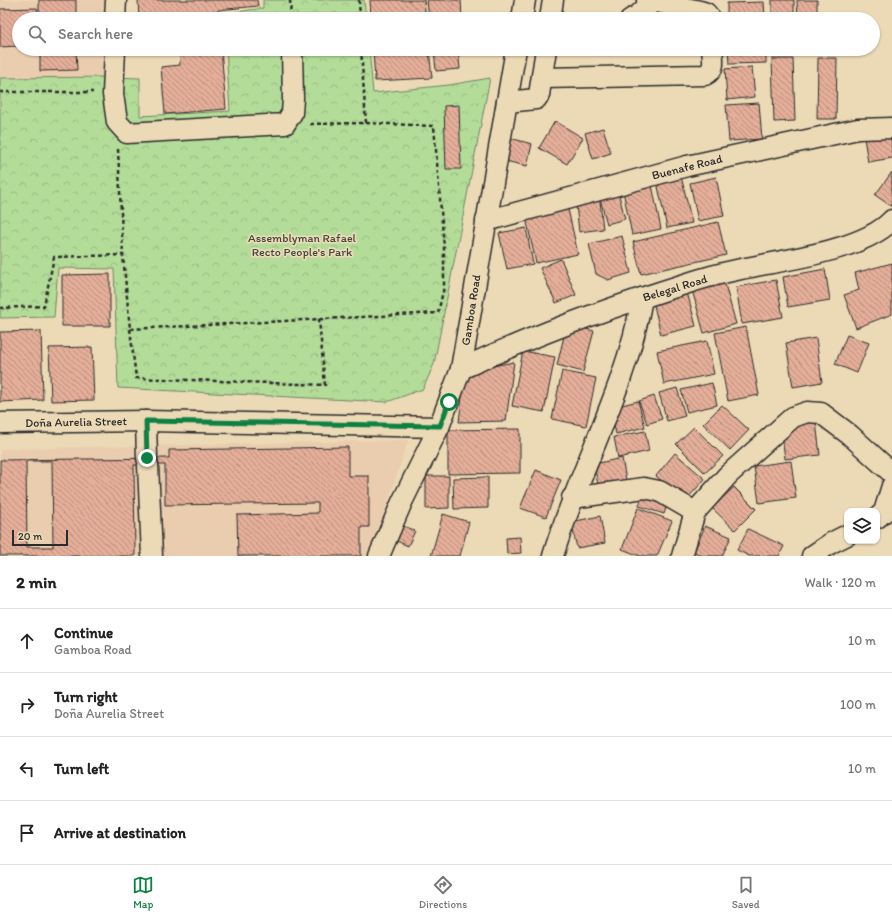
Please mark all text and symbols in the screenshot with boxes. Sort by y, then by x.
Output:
search box [12,12,880,56]
icon: search [26,23,48,45]
text: Search here [58,25,133,43]
street label: Buenafe Road [650,151,724,183]
park label: Assemblyman Rafael Recto People's Park [248,231,357,259]
street label: Belegal Road [641,271,709,304]
street label: Gamboa Road [458,273,484,347]
route start [440,393,458,411]
street label: Doña Aurelia Street [25,414,127,430]
route end [138,449,156,467]
map controls [844,508,880,544]
button: layers [844,508,880,544]
scale bar [12,528,68,547]
text: 20 m [18,530,42,543]
text: 2 min [16,572,56,592]
text: Walk · 120 m [805,575,876,590]
text: Continue [54,624,113,642]
icon: ahead [16,630,38,652]
text: 10 m [848,633,876,648]
text: Gamboa Road [54,642,132,657]
text: Turn right [54,688,118,706]
icon: right [16,694,38,716]
text: 100 m [840,697,876,712]
text: Doña Aurelia Street [54,706,164,721]
icon: left [16,758,38,780]
text: Turn left [54,760,109,778]
text: 10 m [848,761,876,776]
icon: arrive [16,822,38,844]
text: Arrive at destination [54,824,186,842]
tab: Map [132,874,154,911]
tab: Directions [419,874,467,911]
tab: Saved [732,874,760,911]

